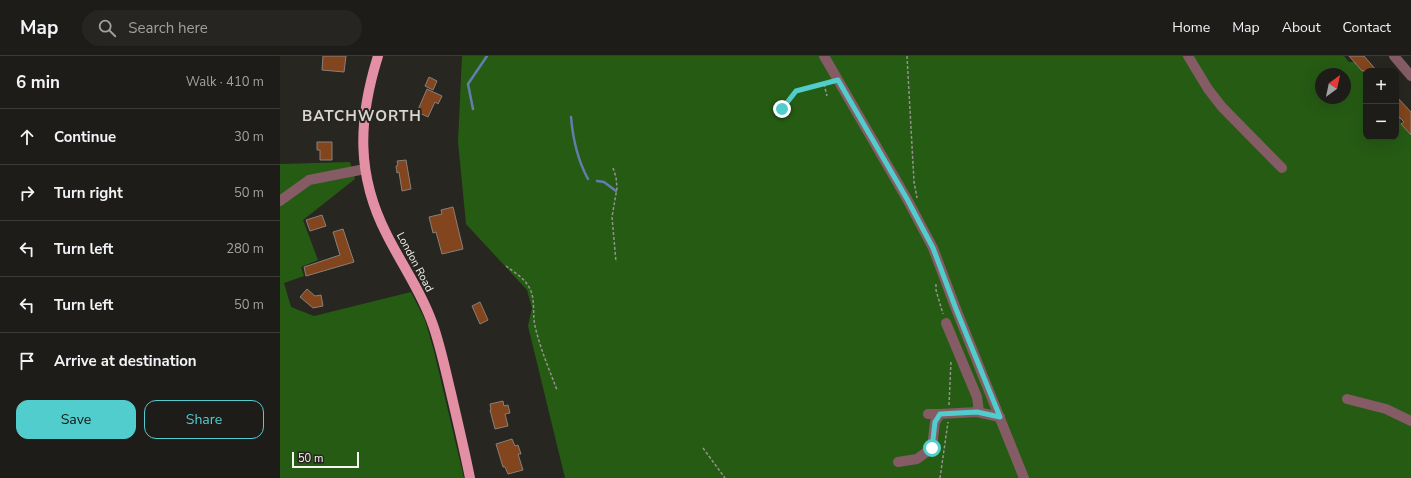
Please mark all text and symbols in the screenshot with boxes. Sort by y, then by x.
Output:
search box [82,10,362,46]
text: Map [20,15,58,41]
icon: search [96,17,118,39]
text: Search here [128,18,208,38]
text: Home [1172,18,1210,37]
text: Map [1232,18,1260,37]
text: About [1282,18,1321,37]
text: Contact [1343,18,1391,37]
north arrow [1315,68,1351,104]
map controls [1363,68,1399,140]
button: + [1363,68,1399,104]
text: 6 min [16,71,60,94]
text: Walk · 410 m [186,73,264,91]
route end [773,100,791,118]
button: − [1363,104,1399,140]
district label: BATCHWORTH [302,106,422,126]
icon: ahead [16,126,38,148]
text: Continue [54,127,116,147]
text: 30 m [234,128,264,146]
icon: right [16,182,38,204]
text: Turn right [54,183,123,203]
text: 50 m [234,184,264,202]
street label: London Road [393,230,437,294]
icon: left [16,238,38,260]
text: Turn left [54,239,113,259]
text: 280 m [226,240,264,258]
icon: left [16,294,38,316]
text: Turn left [54,295,113,315]
text: 50 m [234,296,264,314]
icon: arrive [16,350,38,372]
text: Arrive at destination [54,351,197,371]
button: Save [16,400,136,439]
button: Share [144,400,264,439]
route start [923,439,941,457]
scale bar [292,450,359,469]
text: 50 m [298,451,323,466]

